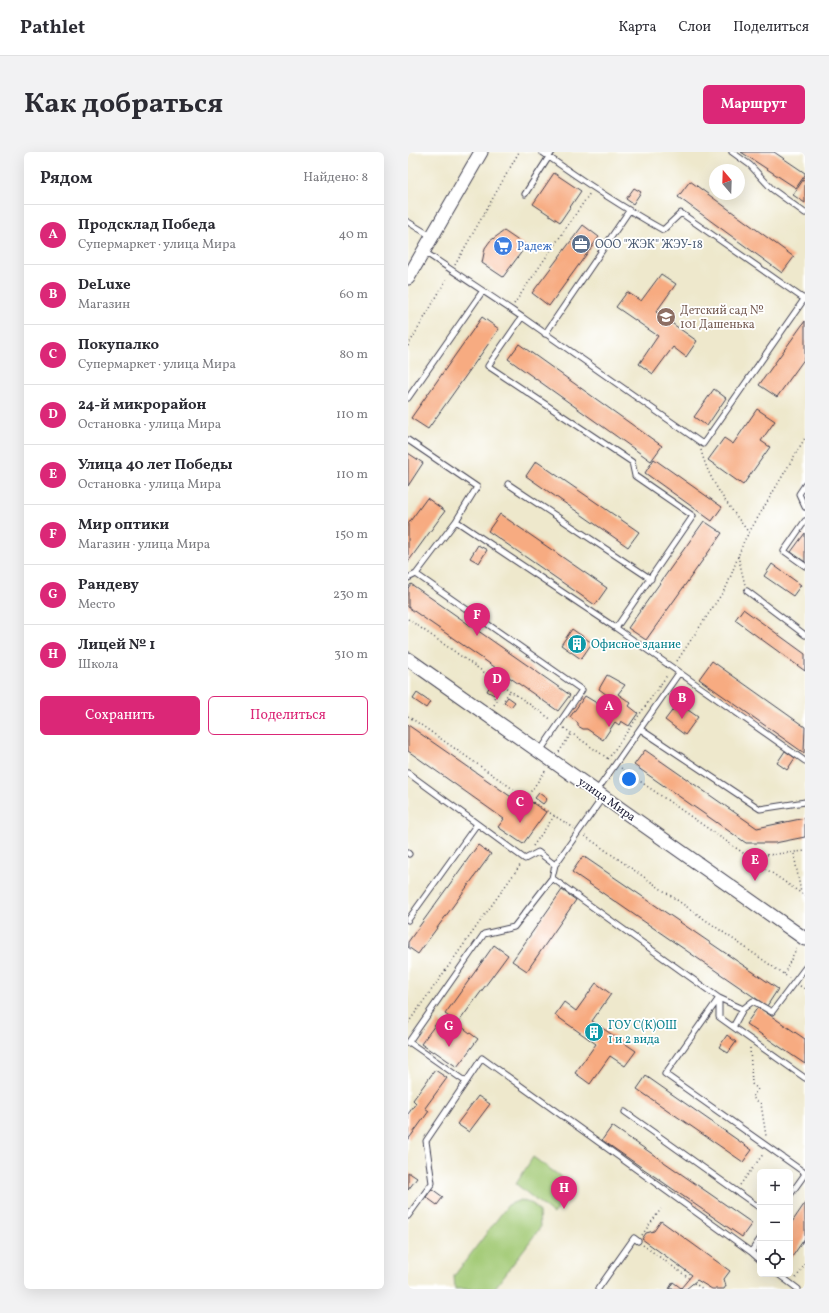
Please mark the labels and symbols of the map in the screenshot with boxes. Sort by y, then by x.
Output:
north arrow [709,164,745,200]
office icon: ООО "ЖЭК" ЖЭУ-18 [570,233,592,255]
supermarket icon: Радеж [492,235,514,257]
place label: ООО "ЖЭК" ЖЭУ-18 [595,237,703,253]
place label: Радеж [517,239,552,255]
place label: Детский сад № 101 Дашенька [680,303,764,333]
school or university icon: Детский сад № 101 Дашенька [655,306,677,328]
pin: F [464,603,490,636]
building icon: Офисное здание [566,633,588,655]
place label: Офисное здание [591,637,681,653]
pin: D [484,667,510,700]
pin: B [669,686,695,719]
pin: A [596,694,622,727]
your location [619,769,639,789]
street label: улица Мира [574,774,639,826]
pin: C [507,790,533,823]
pin: E [742,848,768,881]
pin: G [436,1014,462,1047]
place label: ГОУ С(К)ОШ 1 и 2 вида [608,1018,677,1048]
building icon: ГОУ С(К)ОШ 1 и 2 вида [583,1021,605,1043]
pin: H [551,1176,577,1209]

